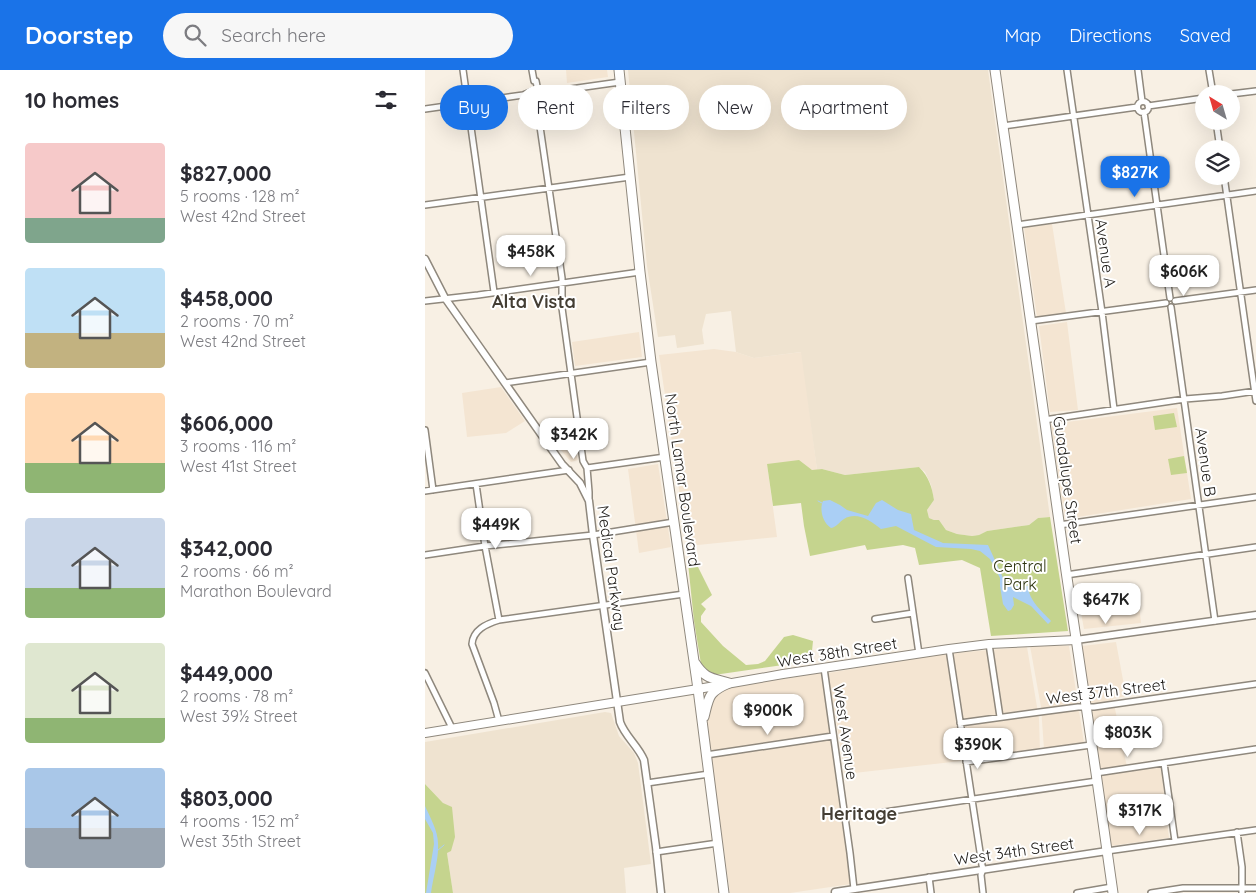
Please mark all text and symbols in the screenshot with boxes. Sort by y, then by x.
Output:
search box [163,13,513,58]
text: Doorstep [25,20,133,50]
icon: search [181,21,209,49]
text: Search here [221,23,326,47]
text: Map [1004,24,1041,47]
text: Directions [1069,24,1152,47]
text: Saved [1180,24,1231,47]
chip: Buy [440,85,508,130]
chip: Rent [518,85,593,130]
chip: Filters [603,85,689,130]
chip: New [699,85,771,130]
chip: Apartment [781,85,907,130]
north arrow [1195,85,1240,130]
map controls [1195,85,1240,185]
icon: filters [372,86,400,114]
text: 10 homes [25,87,119,113]
button: layers [1195,140,1240,185]
pin: $827K [1100,156,1170,198]
text: $827,000 [180,160,271,186]
text: $827K [1112,162,1158,182]
icon: home [65,163,125,223]
text: 5 rooms · 128 m² [180,186,300,206]
text: West 42nd Street [180,206,306,226]
street label: Avenue A [1091,217,1121,289]
pin: $458K [496,234,566,277]
text: $458K [507,241,555,261]
pin: $606K [1149,254,1219,297]
text: $606K [1160,261,1208,281]
text: $458,000 [180,285,273,311]
icon: home [65,288,125,348]
district label: Alta Vista [492,290,576,313]
text: 2 rooms · 70 m² [180,311,294,331]
text: West 42nd Street [180,331,306,351]
street label: North Lamar Boulevard [661,392,705,568]
text: $606,000 [180,410,273,436]
icon: home [65,413,125,473]
street label: Guadalupe Street [1049,415,1087,545]
pin: $342K [539,418,609,460]
text: $342K [550,424,598,444]
street label: Avenue B [1191,426,1221,498]
text: 3 rooms · 116 m² [180,436,296,456]
text: West 41st Street [180,456,297,476]
street label: Medical Parkway [593,504,631,632]
pin: $449K [461,508,531,550]
text: $449K [472,514,520,534]
text: $342,000 [180,535,273,561]
icon: home [65,538,125,598]
park label: Central Park [993,556,1047,594]
text: 2 rooms · 66 m² [180,561,294,581]
text: Marathon Boulevard [180,581,332,601]
pin: $647K [1071,582,1141,625]
text: $647K [1083,589,1129,609]
street label: West 38th Street [776,633,898,671]
text: $449,000 [180,660,273,686]
icon: home [65,663,125,723]
street label: West 37th Street [1045,674,1167,708]
street label: West Avenue [829,683,863,781]
text: 2 rooms · 78 m² [180,686,293,706]
pin: $900K [733,694,803,736]
text: $900K [744,700,792,720]
text: West 39½ Street [180,706,298,726]
pin: $803K [1093,716,1163,758]
text: $803K [1104,722,1152,742]
pin: $390K [943,728,1013,770]
text: $390K [954,734,1002,754]
text: $803,000 [180,785,273,811]
icon: home [65,788,125,848]
pin: $317K [1105,794,1175,836]
text: $317K [1118,800,1162,820]
district label: Heritage [821,802,897,825]
text: 4 rooms · 152 m² [180,811,299,831]
text: West 35th Street [180,831,301,851]
street label: West 34th Street [953,833,1075,869]

